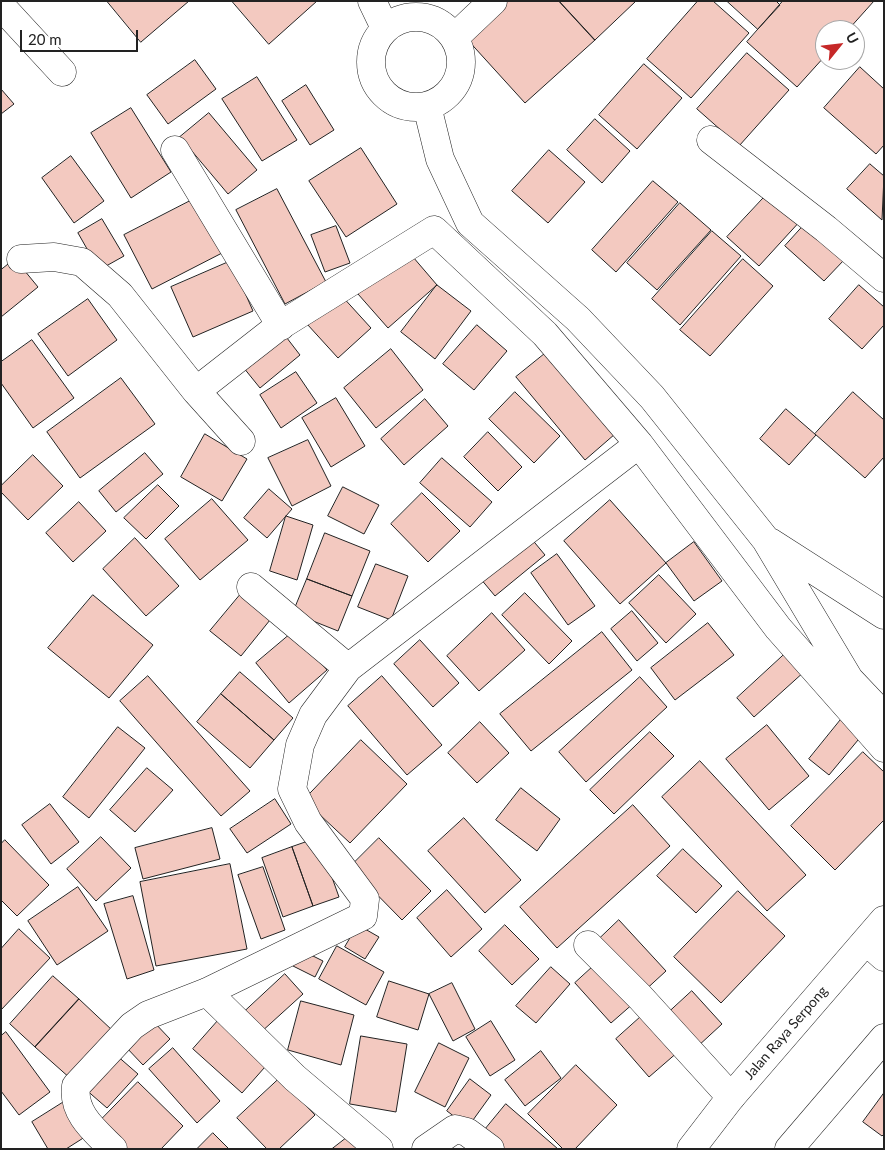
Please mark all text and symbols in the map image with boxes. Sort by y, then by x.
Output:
scale bar [22,20,140,52]
north arrow [815,20,865,70]
text: U [843,29,863,47]
text: 20 m [28,30,62,48]
street label: Jalan Raya Serpong [741,983,831,1083]

